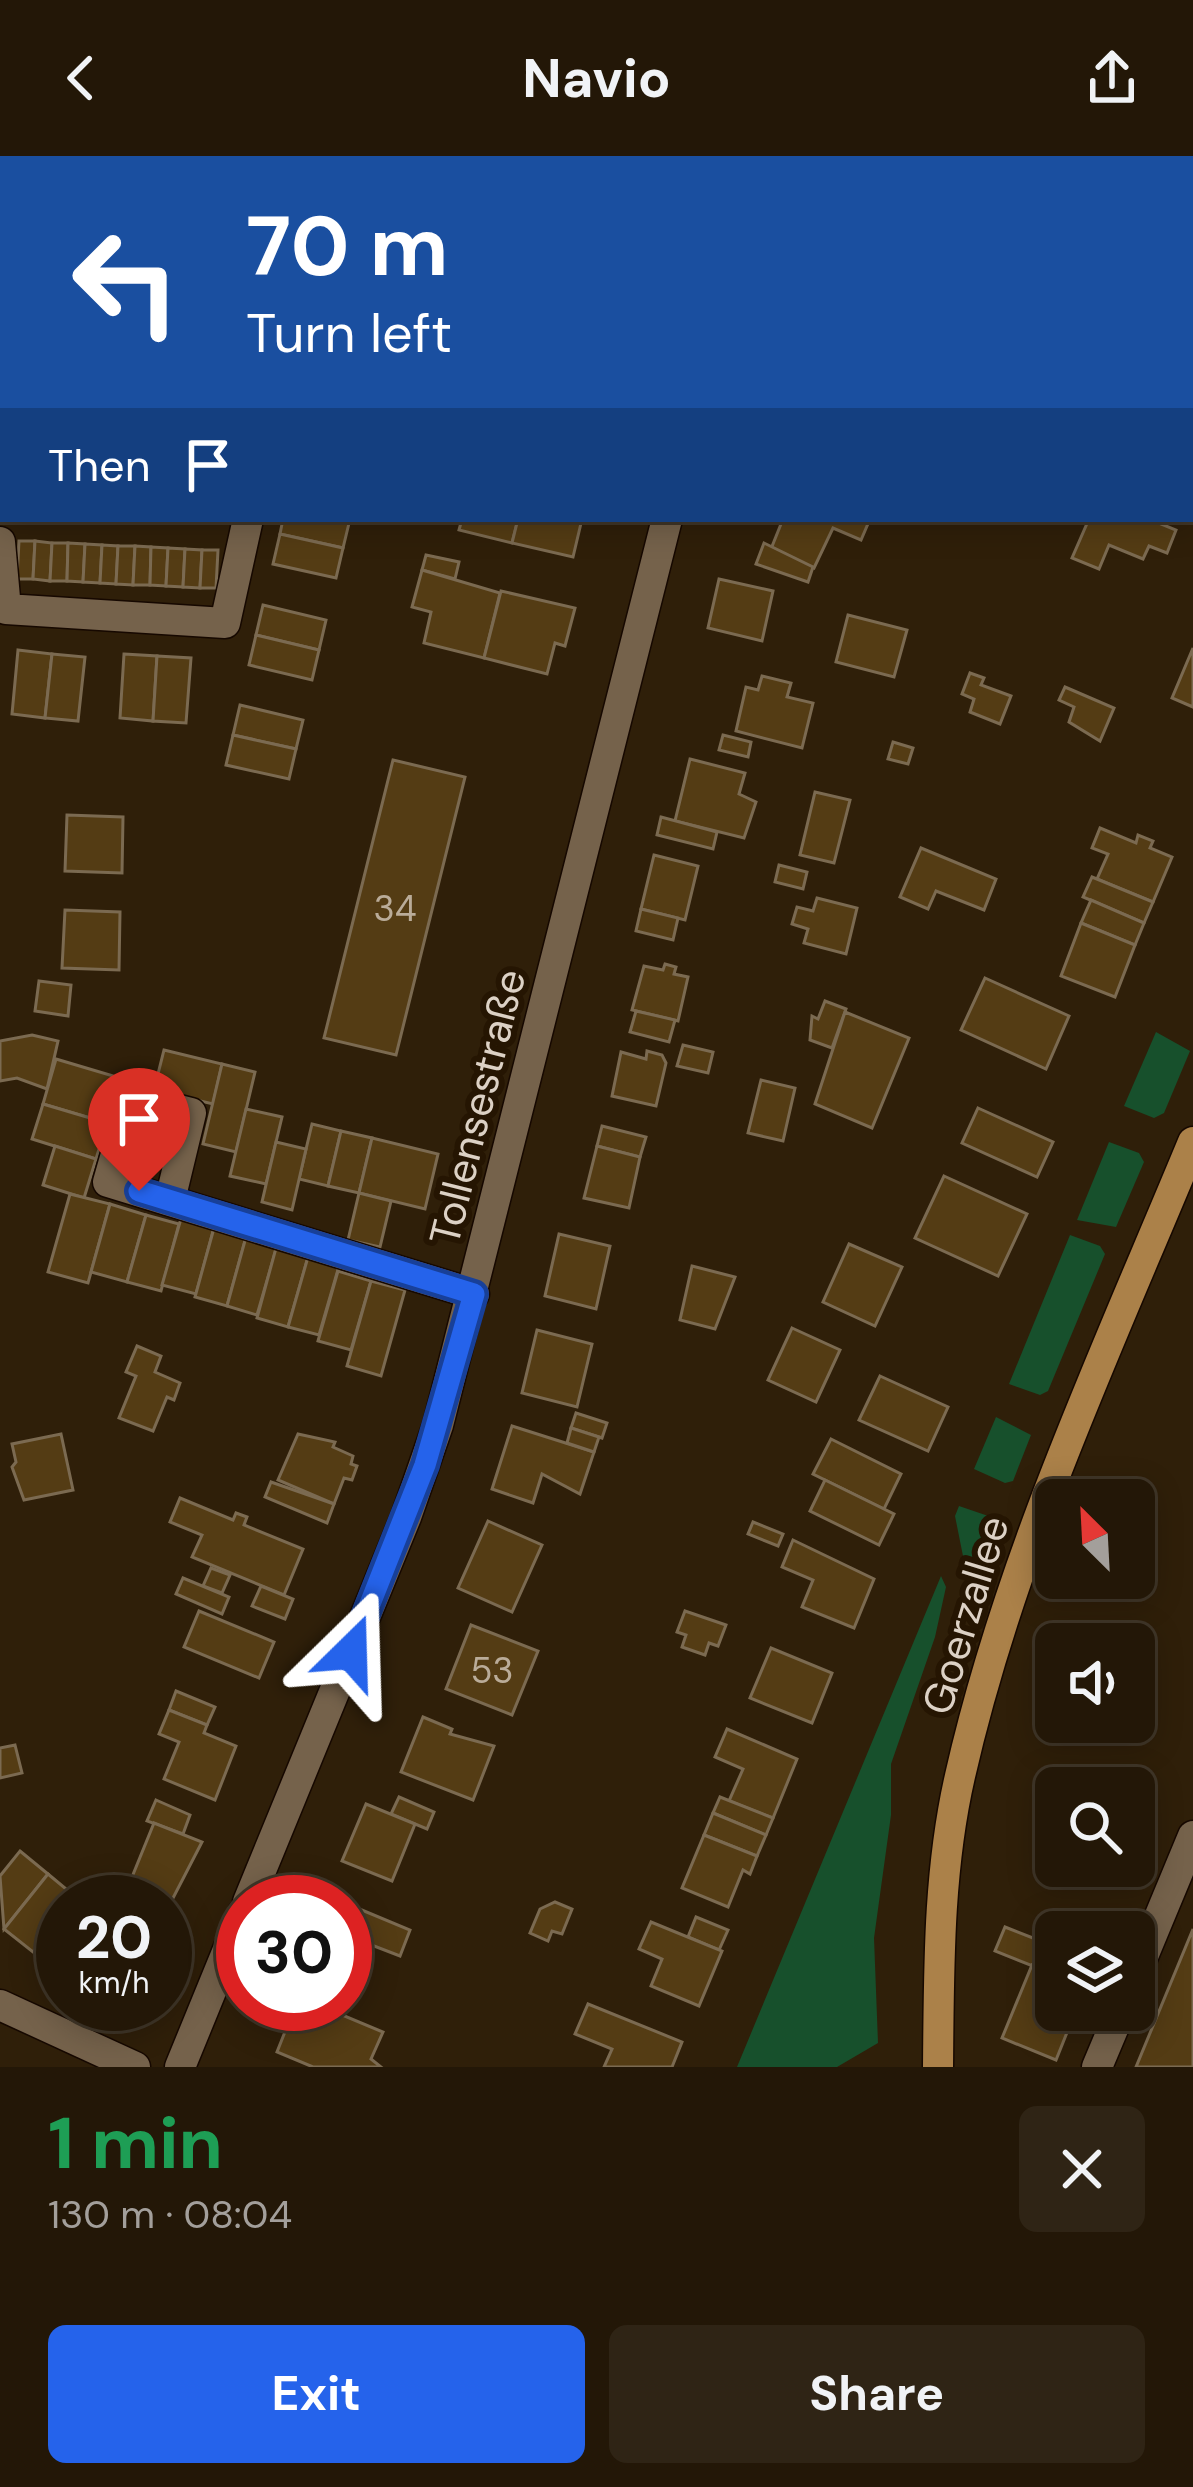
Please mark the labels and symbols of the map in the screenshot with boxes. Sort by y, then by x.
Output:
house number: 34 [373,885,417,932]
street label: Tollensestraße [417,963,538,1251]
pin [88,1068,190,1191]
north arrow [1035,1479,1155,1599]
street label: Goerzallee [909,1509,1022,1721]
position arrow [288,1589,414,1715]
house number: 53 [470,1647,514,1694]
speed limit sign: 30 [216,1875,372,2031]

